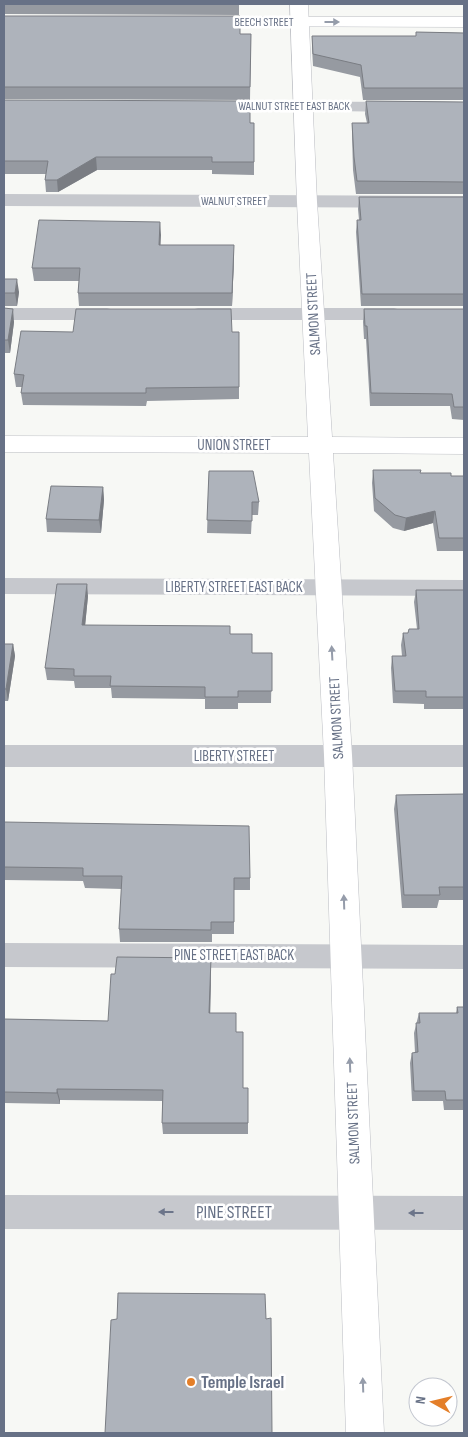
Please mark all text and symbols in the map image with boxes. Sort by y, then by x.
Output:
street label: BEECH STREET [234,15,294,30]
one-way arrow [325,18,341,26]
street label: WALNUT STREET EAST BACK [238,99,350,114]
street label: WALNUT STREET [201,194,267,209]
street label: SALMON STREET [302,272,325,356]
street label: UNION STREET [197,436,271,455]
street label: LIBERTY STREET EAST BACK [165,578,303,597]
one-way arrow [328,644,336,660]
street label: SALMON STREET [325,676,348,760]
street label: LIBERTY STREET [194,747,274,766]
one-way arrow [339,894,347,910]
street label: PINE STREET EAST BACK [174,946,294,965]
one-way arrow [346,1057,354,1073]
street label: SALMON STREET [343,1081,364,1165]
street label: PINE STREET [196,1202,272,1223]
one-way arrow [157,1208,173,1216]
one-way arrow [407,1209,423,1217]
place label: Temple Israel [201,1372,284,1393]
marker: Temple Israel [185,1376,197,1388]
one-way arrow [359,1376,367,1392]
north arrow [408,1377,458,1427]
text: N [412,1395,430,1405]

